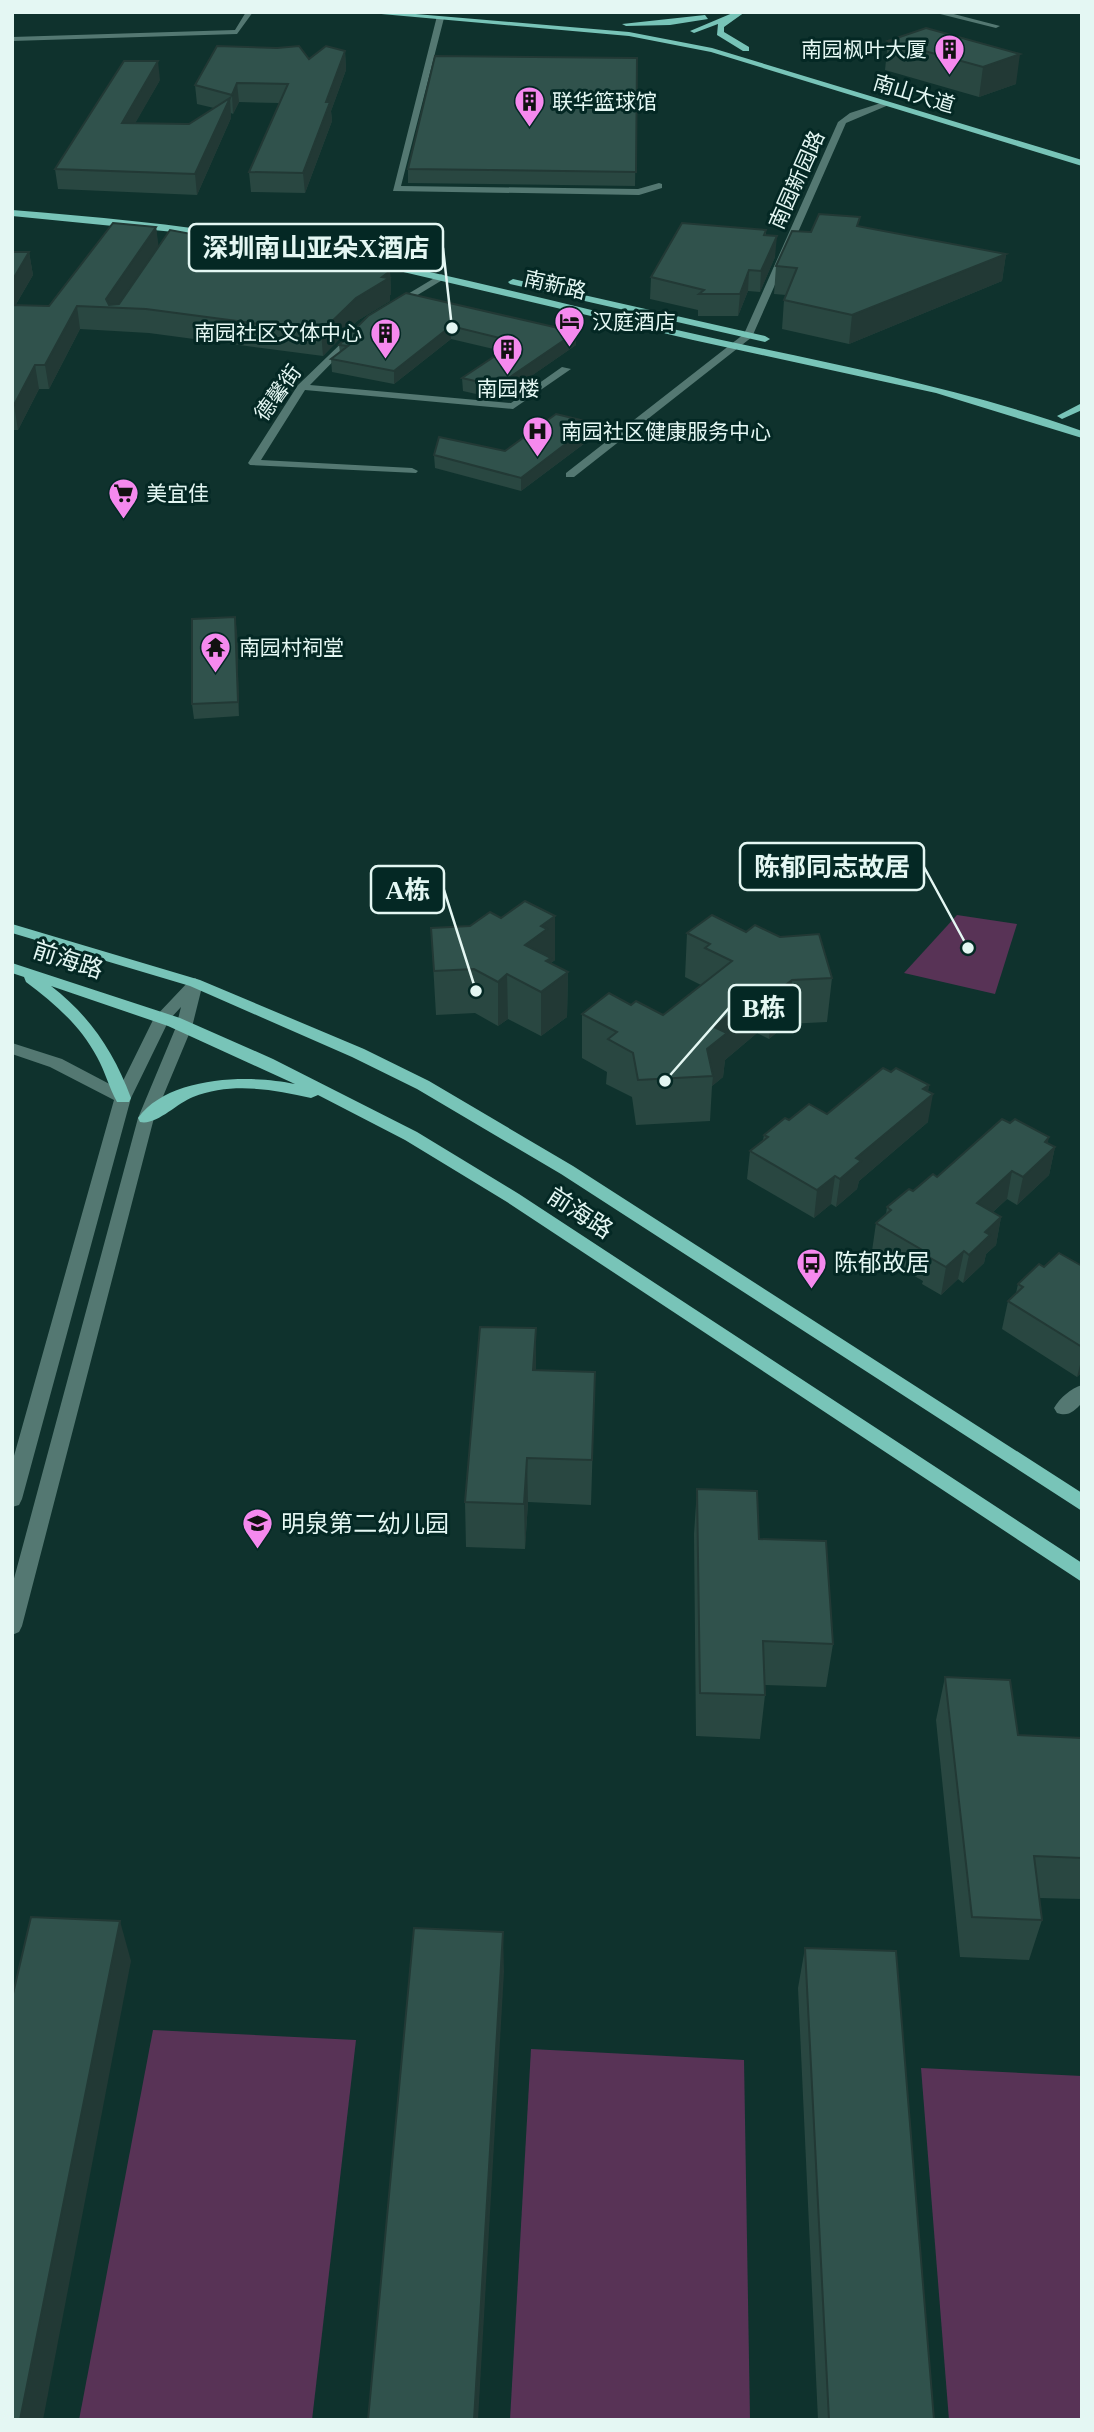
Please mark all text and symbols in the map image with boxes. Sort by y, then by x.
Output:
building icon: 南园枫叶大厦 [933,33,967,77]
place label: 南园枫叶大厦 [801,38,927,62]
street label: 南山大道 [870,70,958,118]
building icon: 联华篮球馆 [512,85,546,129]
place label: 联华篮球馆 [552,90,657,114]
street label: 南园新园路 [765,127,829,233]
callout: 深圳南山亚朵X酒店 [189,224,443,271]
text: 深圳南山亚朵X酒店 [203,234,429,263]
street label: 南新路 [522,266,588,304]
hotel icon: 汉庭酒店 [552,305,586,349]
place label: 汉庭酒店 [592,310,676,334]
building icon: 南园社区文体中心 [368,316,402,360]
place label: 南园社区文体中心 [194,321,362,345]
building icon: 南园楼 [491,332,525,376]
street label: 德馨街 [250,360,306,426]
place label: 南园楼 [477,377,540,401]
hospital icon: 南园社区健康服务中心 [521,415,555,459]
place label: 南园社区健康服务中心 [561,420,771,444]
supermarket icon: 美宜佳 [106,477,140,521]
place label: 美宜佳 [146,482,209,506]
temple icon: 南园村祠堂 [199,631,233,675]
place label: 南园村祠堂 [239,636,344,660]
callout: 陈郁同志故居 [740,843,924,890]
text: 陈郁同志故居 [754,853,910,882]
callout: A栋 [371,866,444,913]
text: A栋 [386,876,430,905]
street label: 前海路 [30,937,106,983]
callout: B栋 [729,985,800,1032]
text: B栋 [742,994,786,1023]
street label: 前海路 [543,1182,617,1244]
bus stop icon: 陈郁故居 [794,1246,828,1290]
place label: 陈郁故居 [834,1250,930,1276]
school or university icon: 明泉第二幼儿园 [241,1507,275,1551]
place label: 明泉第二幼儿园 [281,1511,449,1537]

